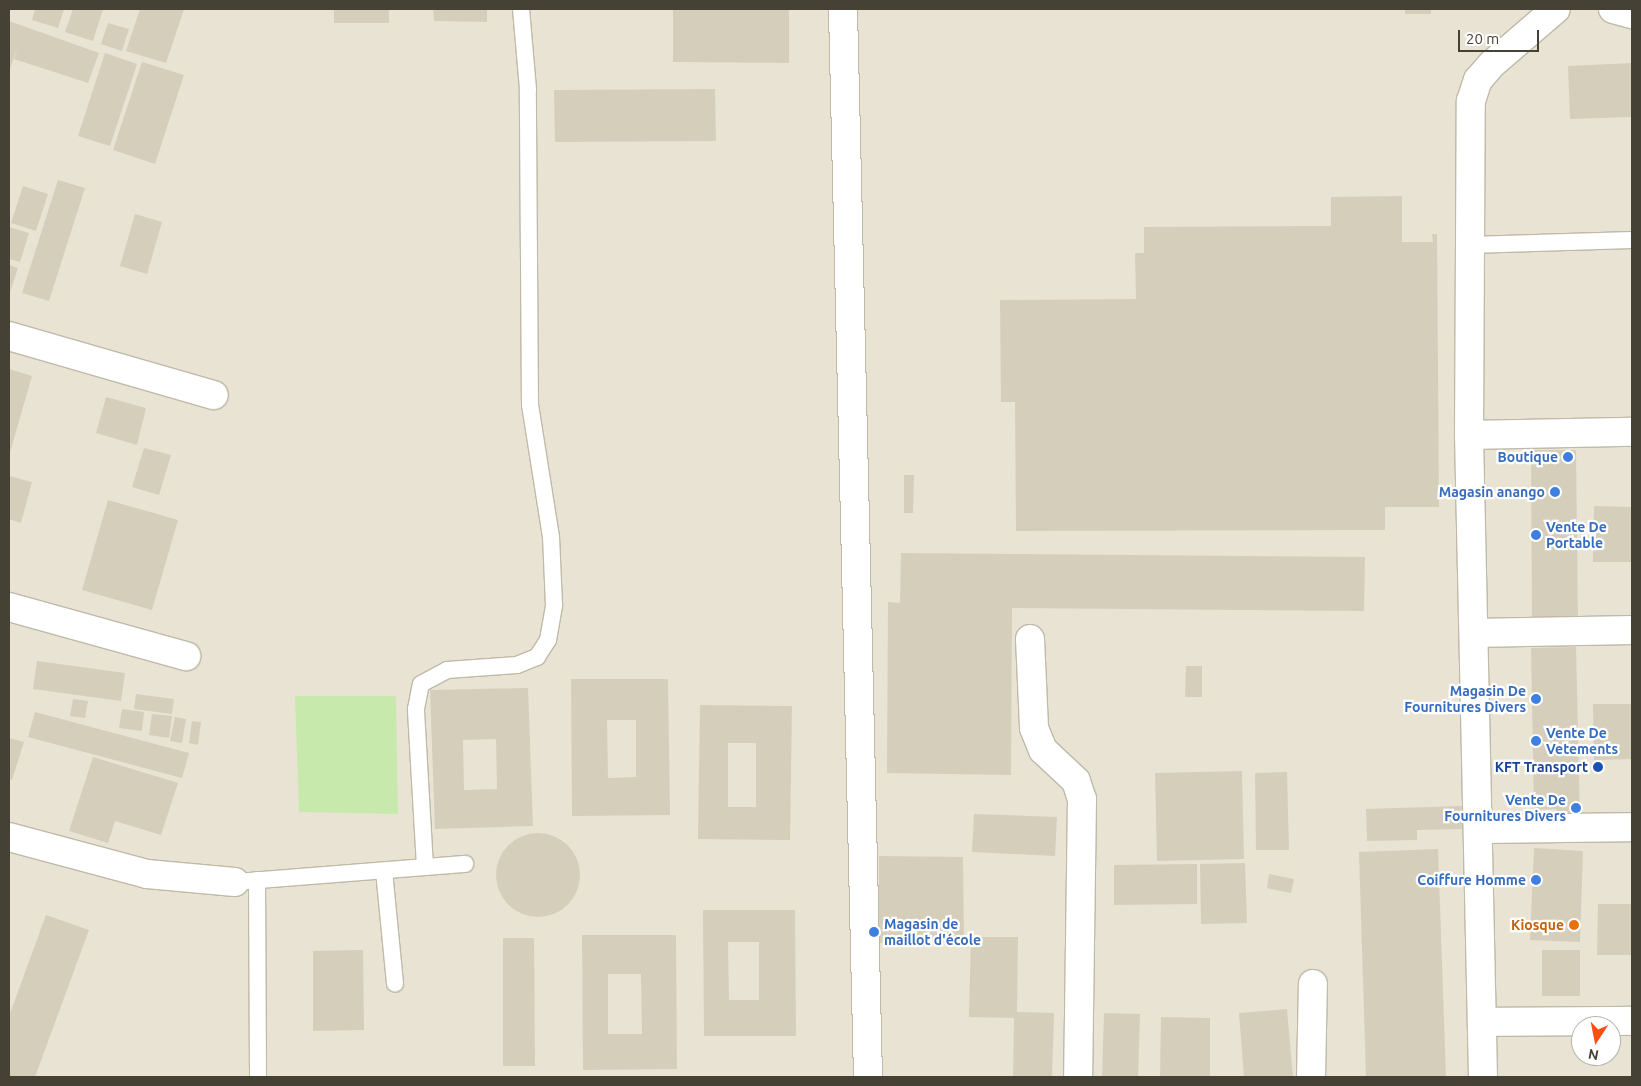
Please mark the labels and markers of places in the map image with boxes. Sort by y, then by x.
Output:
place label: Boutique [1498,449,1558,465]
marker: Boutique [1562,451,1574,463]
place label: Magasin anango [1439,484,1545,500]
marker: Magasin anango [1549,486,1561,498]
place label: Vente De Portable [1546,519,1607,552]
marker: Vente De Portable [1530,529,1542,541]
place label: Magasin De Fournitures Divers [1404,683,1526,716]
marker: Magasin De Fournitures Divers [1530,693,1542,705]
place label: Vente De Vetements [1546,725,1618,758]
marker: Vente De Vetements [1530,735,1542,747]
place label: KFT Transport [1495,759,1588,775]
marker: KFT Transport [1592,761,1604,773]
place label: Vente De Fournitures Divers [1444,792,1566,824]
marker: Vente De Fournitures Divers [1570,802,1582,814]
place label: Coiffure Homme [1417,872,1526,888]
marker: Coiffure Homme [1530,874,1542,886]
place label: Magasin de maillot d'école [884,916,981,949]
place label: Kiosque [1511,917,1564,933]
marker: Kiosque [1568,919,1580,931]
marker: Magasin de maillot d'école [868,926,880,938]

